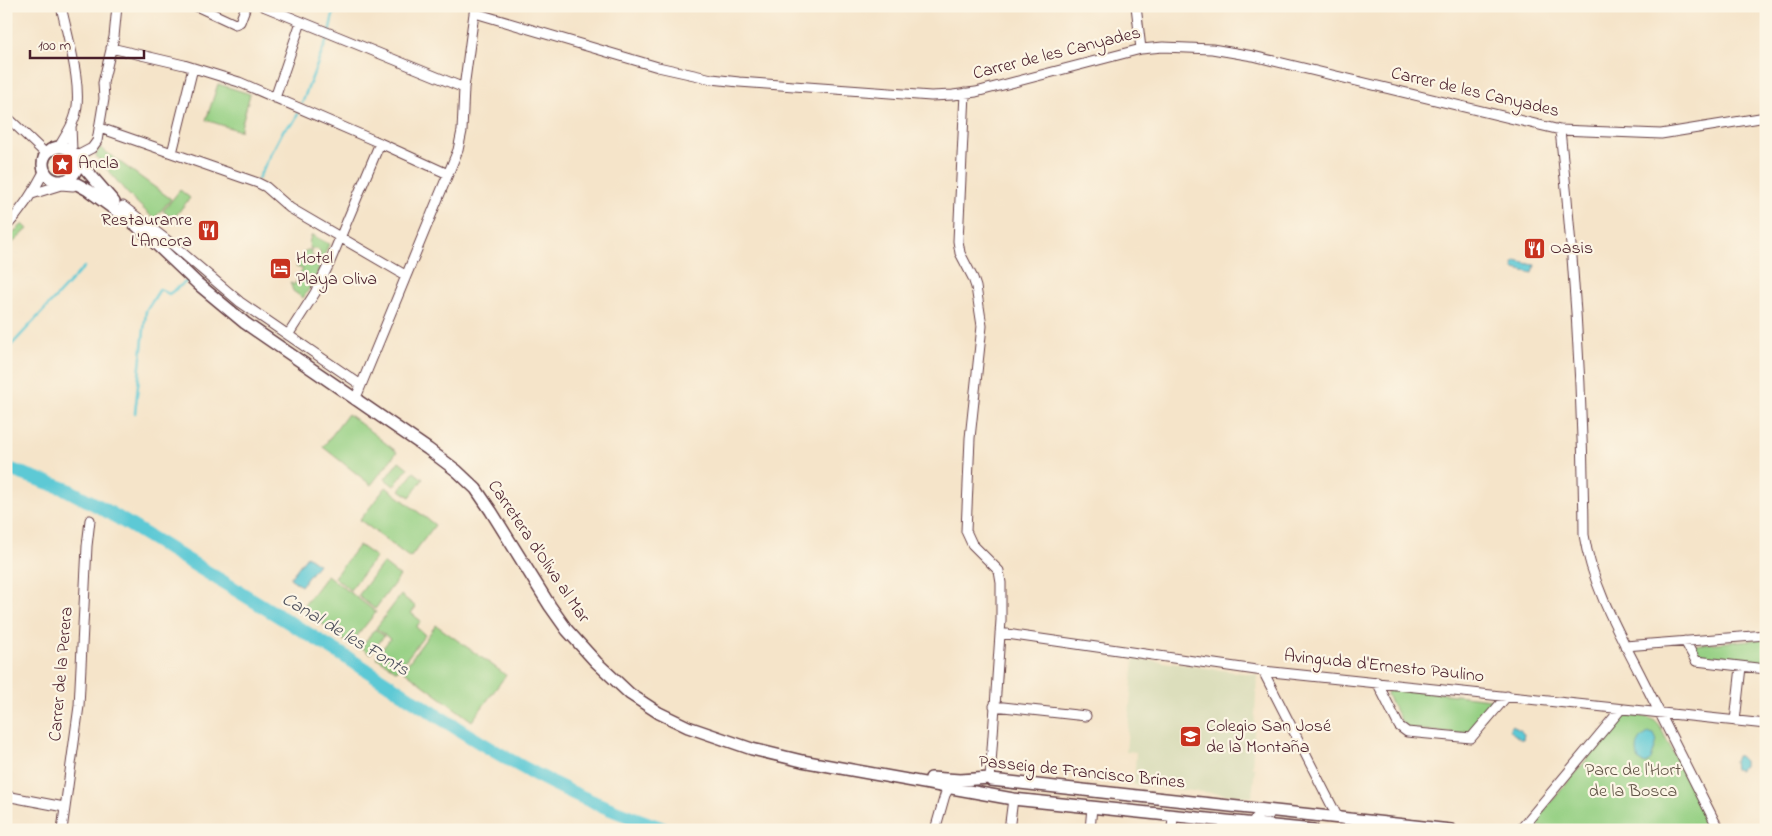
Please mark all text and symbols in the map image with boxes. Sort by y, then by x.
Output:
street label: Carrer de les Canyades [970,21,1144,87]
scale bar [30,28,144,60]
text: 100 m [38,35,71,57]
street label: Carrer de les Canyades [1388,61,1562,125]
place label: Ancla [78,151,119,177]
place icon: Ancla [50,152,74,176]
place label: Restauranre L'Ancora [101,208,193,255]
restaurant icon: Restauranre L'Ancora [196,219,220,243]
place label: Oasis [1550,236,1593,262]
restaurant icon: Oasis [1522,237,1546,261]
place label: Hotel Playa Oliva [296,246,377,293]
hotel icon: Hotel Playa Oliva [268,257,292,281]
street label: Carretera d’Oliva al Mar [480,475,596,629]
water label: Canal de les Fonts [276,586,414,684]
street label: Carrer de la Perera [43,606,81,742]
street label: Avinguda d'Ernesto Paulino [1283,644,1485,691]
place label: Colegio San José de la Montaña [1206,714,1332,761]
school or university icon: Colegio San José de la Montaña [1178,725,1202,749]
street label: Passeig de Francisco Brines [977,749,1187,798]
park label: Parc de l'Hort de la Bosca [1585,758,1681,805]

